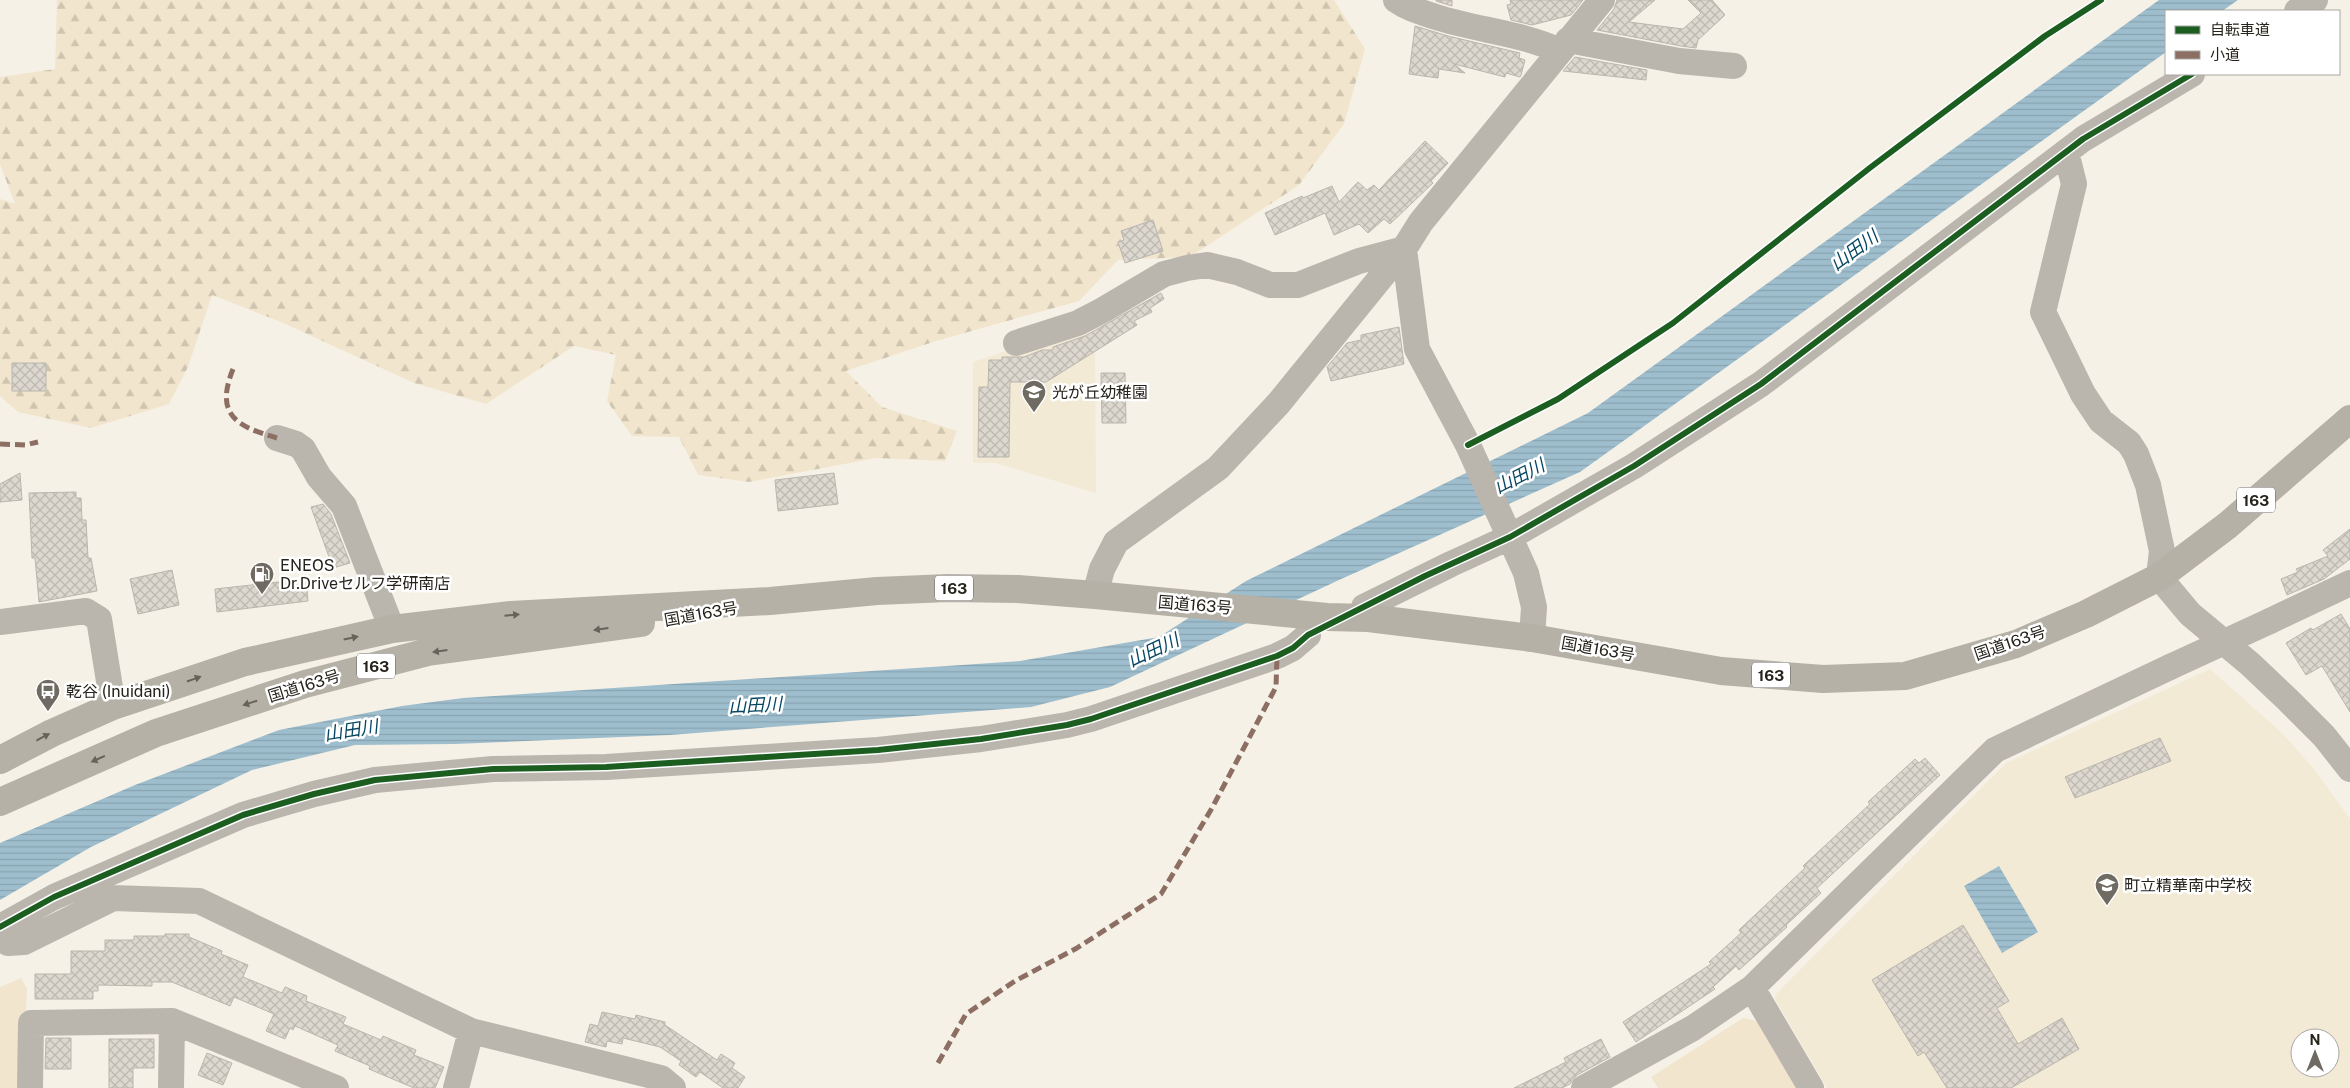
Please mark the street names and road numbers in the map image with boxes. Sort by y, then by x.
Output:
road number: 163 [2237,488,2275,512]
road number: 163 [935,576,973,600]
street label: 国道163号 [1157,592,1233,618]
street label: 国道163号 [663,598,739,630]
street label: 国道163号 [1972,622,2048,664]
street label: 国道163号 [1560,633,1636,665]
road number: 163 [357,654,395,678]
road number: 163 [1752,662,1790,688]
street label: 国道163号 [266,666,342,706]

